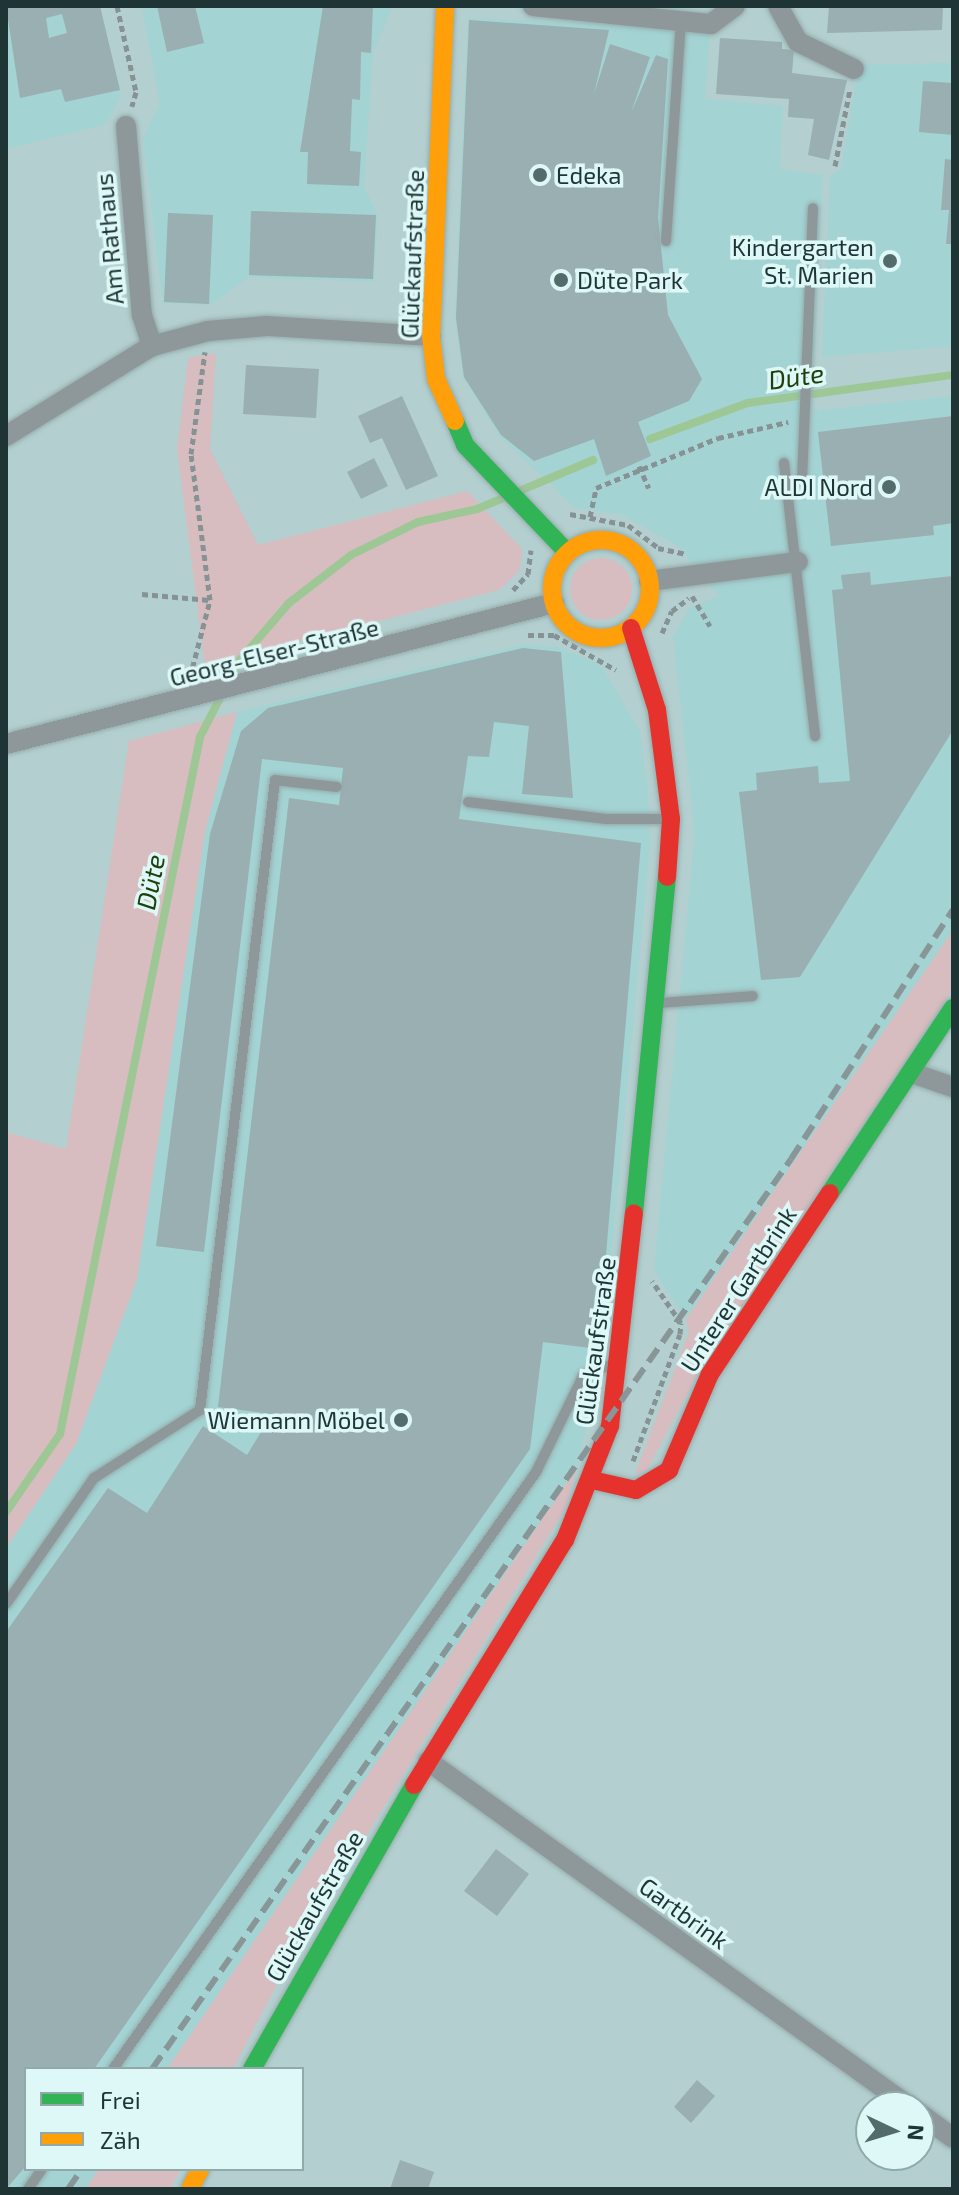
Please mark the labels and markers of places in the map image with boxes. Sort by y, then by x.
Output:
place label: Edeka [556,161,621,189]
marker: Edeka [531,166,549,184]
place label: Kindergarten St. Marien [732,233,874,289]
marker: Kindergarten St. Marien [881,252,899,270]
place label: Düte Park [577,266,683,294]
marker: Düte Park [552,271,570,289]
place label: ALDI Nord [764,473,873,501]
marker: ALDI Nord [880,478,898,496]
place label: Wiemann Möbel [208,1406,385,1434]
marker: Wiemann Möbel [392,1411,410,1429]

